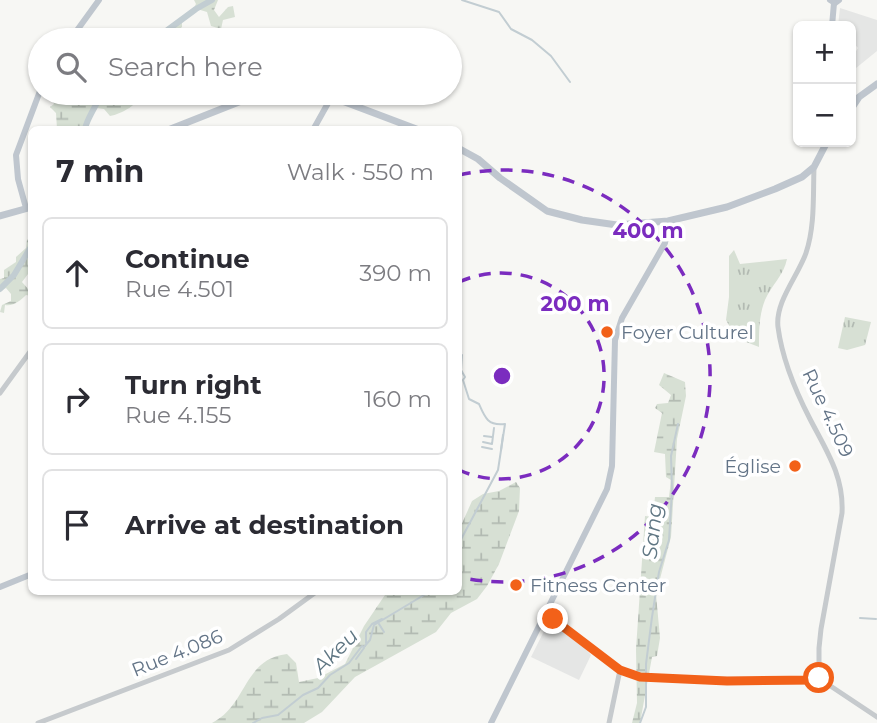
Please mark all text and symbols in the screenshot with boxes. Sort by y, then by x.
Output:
map controls [793,21,856,147]
button: + [793,21,856,84]
search box [28,28,462,105]
icon: search [52,48,90,86]
text: Search here [108,51,263,83]
button: − [793,84,856,147]
text: 7 min [56,153,144,190]
text: Walk · 550 m [287,158,434,186]
text: 400 m [613,218,683,243]
text: Continue [125,243,250,275]
icon: ahead [58,254,96,292]
text: 390 m [359,259,432,287]
text: Rue 4.501 [125,275,234,303]
text: 200 m [541,291,609,316]
place label: Foyer Culturel [621,321,754,344]
marker: Foyer Culturel [599,324,615,340]
centre of rings [490,364,514,388]
street label: Rue 4.509 [798,365,858,461]
text: Turn right [125,369,261,401]
icon: right [58,380,96,418]
text: 160 m [364,385,432,413]
text: Rue 4.155 [125,401,231,429]
place label: Église [724,455,781,478]
marker: Église [787,458,803,474]
water label: Sang [637,502,667,560]
icon: arrive [58,506,96,544]
text: Arrive at destination [125,509,404,541]
place label: Fitness Center [530,574,666,597]
marker: Fitness Center [508,577,524,593]
route end [537,603,568,634]
water label: Akeu [306,623,363,680]
street label: Rue 4.086 [128,624,226,682]
route start [803,662,834,693]

